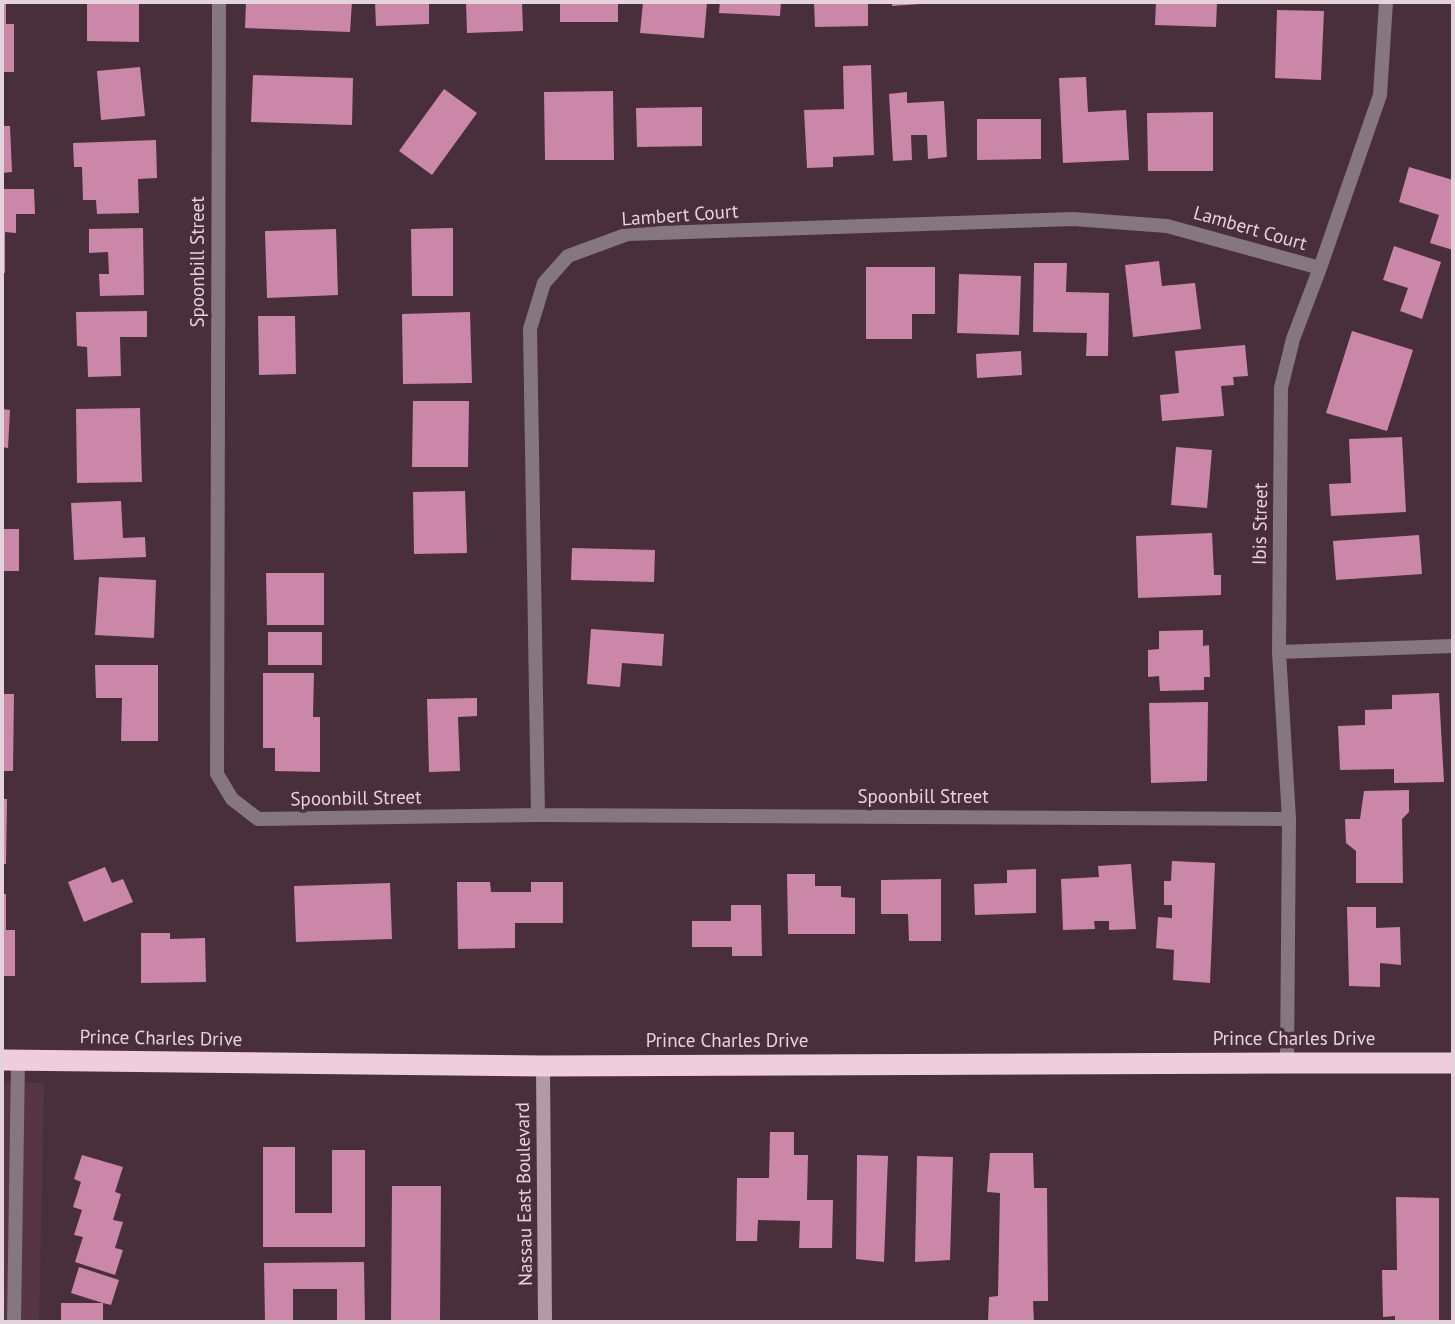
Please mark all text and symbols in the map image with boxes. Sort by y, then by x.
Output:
street label: Spoonbill Street [188,196,210,328]
street label: Lambert Court [621,201,739,231]
street label: Lambert Court [1191,202,1309,256]
street label: Ibis Street [1249,483,1273,565]
street label: Spoonbill Street [290,786,422,812]
street label: Spoonbill Street [857,787,989,809]
street label: Prince Charles Drive [79,1026,243,1052]
street label: Prince Charles Drive [1213,1029,1375,1051]
street label: Prince Charles Drive [646,1031,808,1053]
street label: Nassau East Boulevard [512,1102,538,1286]

